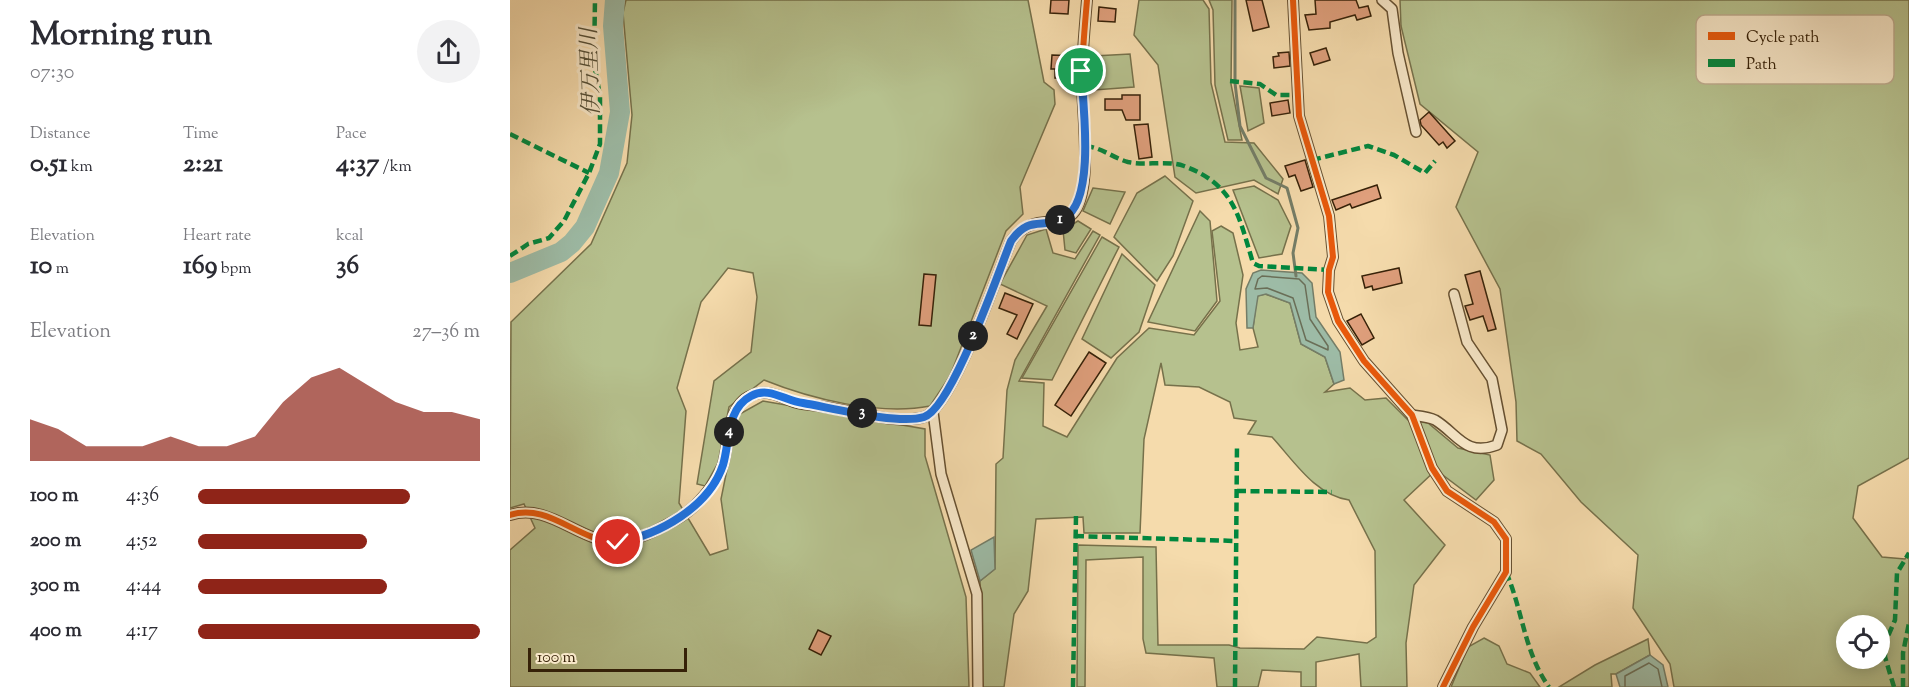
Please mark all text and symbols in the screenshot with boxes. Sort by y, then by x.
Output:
text: Morning run [30,12,212,60]
legend [1696,15,1894,84]
button: share [417,20,480,83]
water label: 伊万里川 [574,25,610,117]
text: Cycle path [1746,27,1820,50]
pin [1055,45,1106,96]
icon: arrive [1064,54,1097,87]
text: Path [1746,54,1777,77]
text: 07:30 [30,59,74,88]
text: Distance [30,123,90,146]
text: Time [183,123,219,146]
text: Pace [336,123,367,146]
text: 0.51 [30,146,67,183]
text: 2:21 [183,146,223,183]
text: 4:37 [336,146,379,183]
text: km [67,156,93,179]
text: /km [379,156,412,179]
pin: 1 [1045,205,1075,235]
text: 1 [1057,208,1063,231]
text: Elevation [30,225,95,248]
text: Heart rate [183,225,251,248]
text: kcal [336,225,364,248]
text: 10 [30,248,52,285]
text: 169 [183,248,217,285]
text: 36 [336,248,359,285]
text: m [52,258,69,281]
text: bpm [217,258,252,281]
text: Elevation [30,318,111,347]
text: 27–36 m [412,318,480,347]
pin: 2 [958,321,988,351]
text: 2 [969,324,977,347]
pin: 3 [847,398,877,428]
text: 3 [859,401,865,424]
pin: 4 [714,417,744,447]
text: 4 [725,420,733,443]
text: 100 m [30,482,79,511]
text: 4:36 [126,482,159,511]
pin [592,516,643,567]
icon: check [601,525,634,558]
text: 200 m [30,527,81,556]
text: 4:52 [126,527,157,556]
text: 300 m [30,572,80,601]
text: 4:44 [126,572,161,601]
map controls [1836,615,1890,669]
button: locate [1836,615,1890,669]
text: 400 m [30,617,82,646]
text: 4:17 [126,617,158,646]
scale bar [528,645,687,672]
text: 100 m [537,647,576,670]

